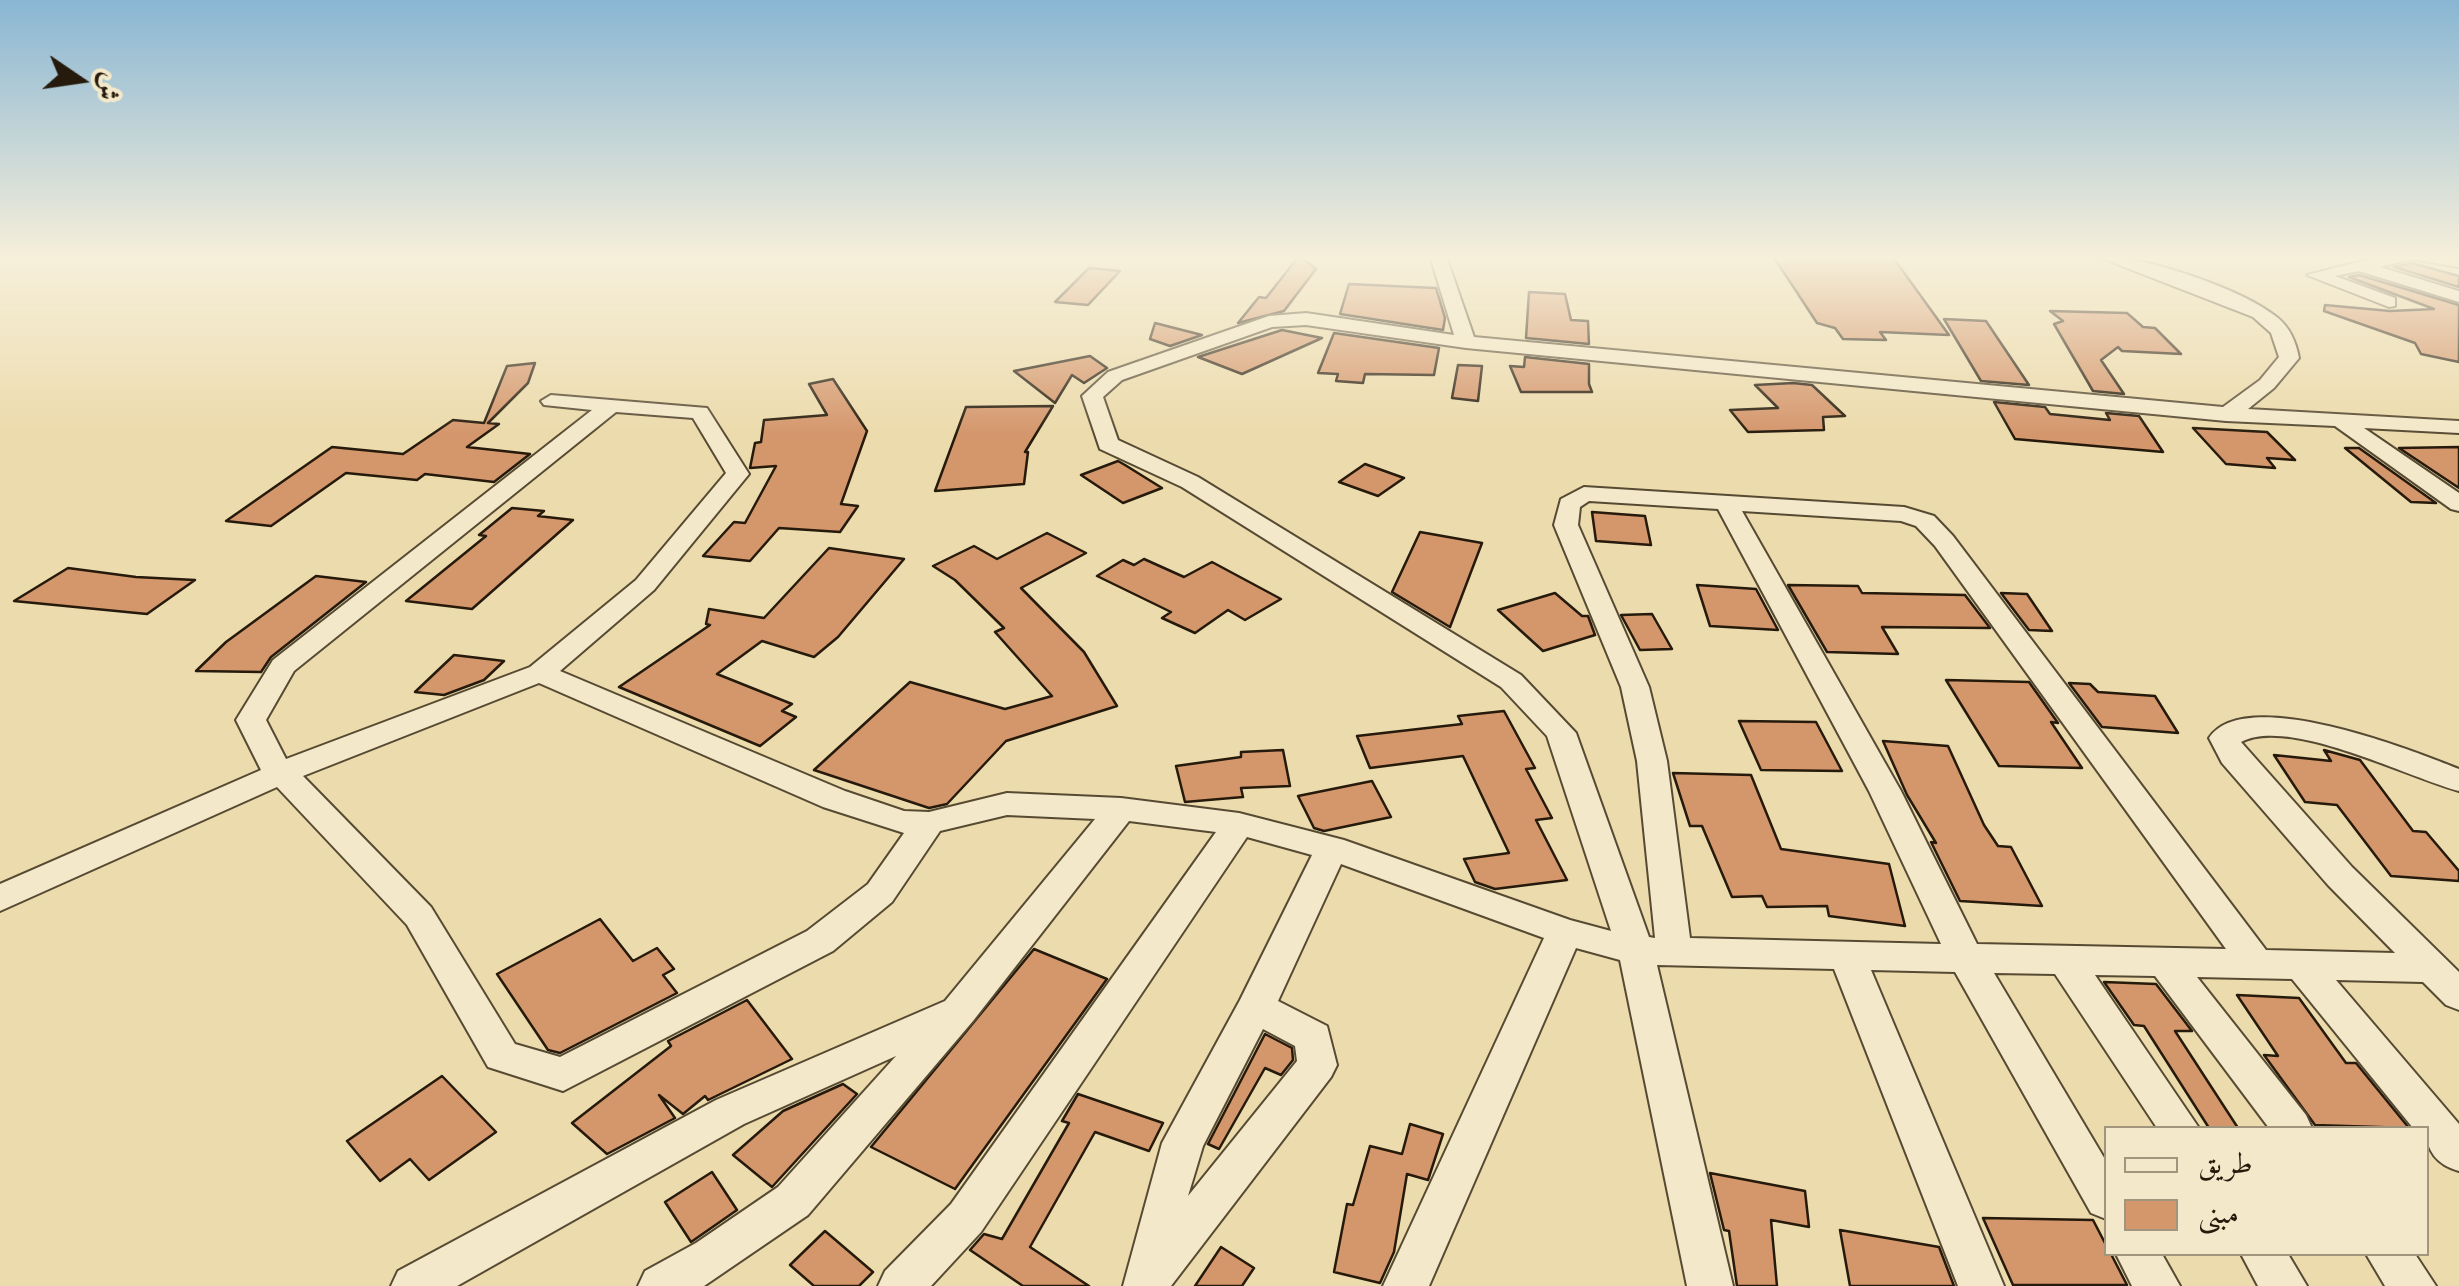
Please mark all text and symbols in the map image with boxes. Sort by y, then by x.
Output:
north arrow [30,30,130,130]
text: ش [88,69,131,105]
legend [2104,1126,2429,1256]
text: طريق [2198,1143,2253,1183]
text: مبنى [2198,1193,2239,1233]

